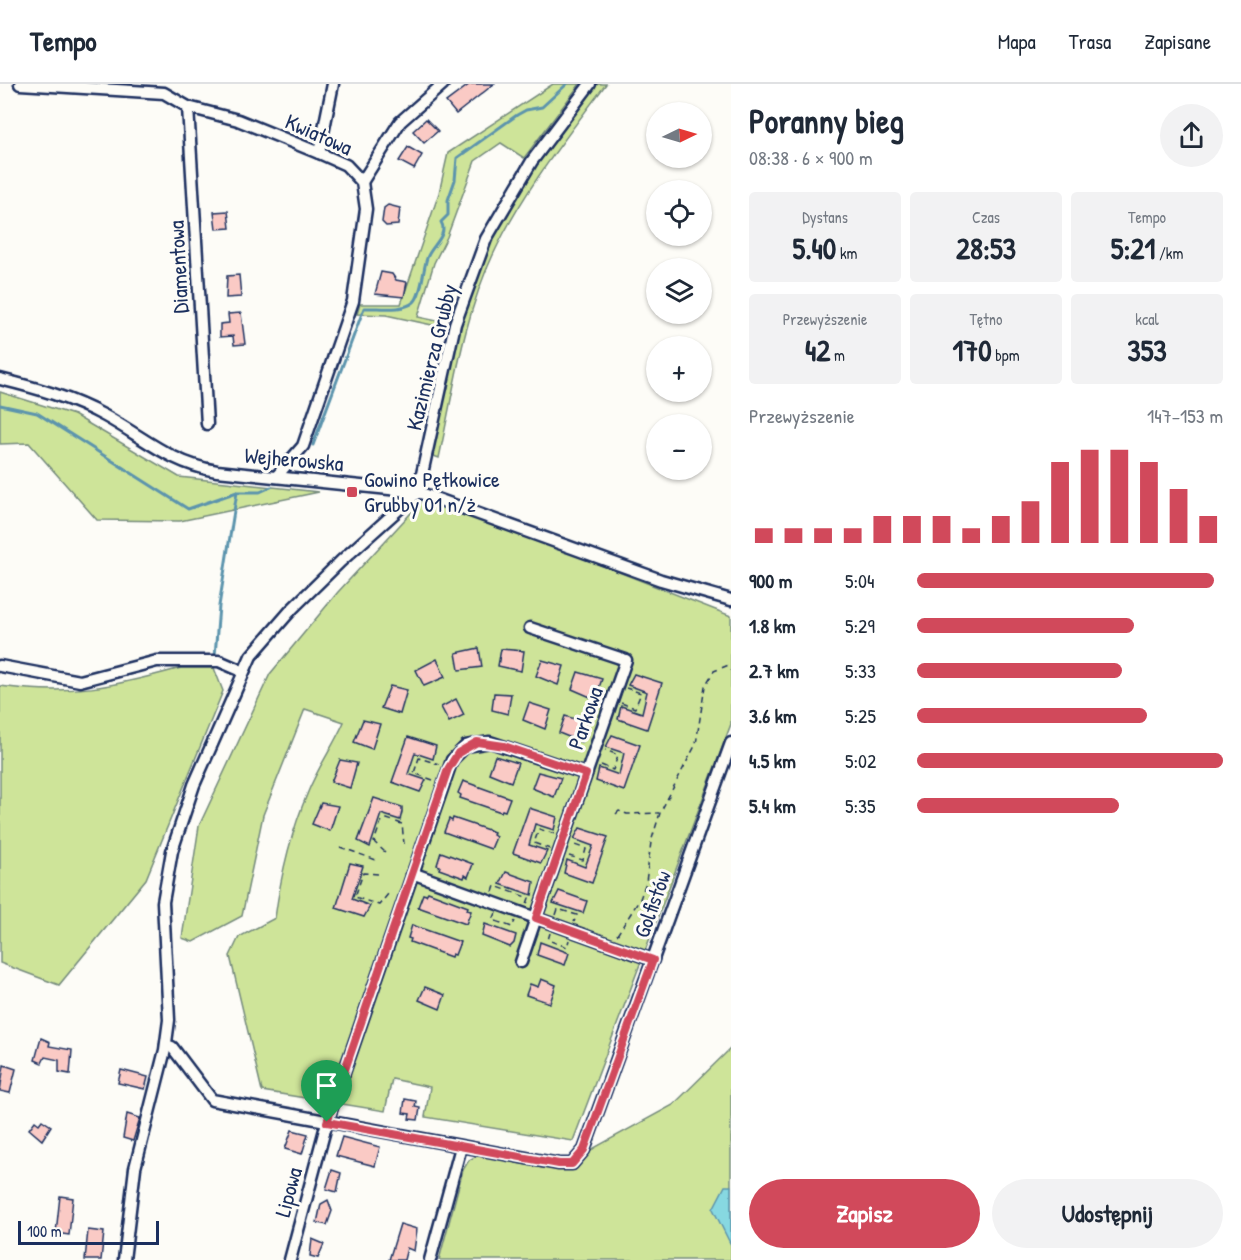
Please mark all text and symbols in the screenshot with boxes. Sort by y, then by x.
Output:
text: Tempo [30,22,97,60]
text: Mapa [998,27,1036,56]
text: Trasa [1069,27,1111,56]
text: Zapisane [1144,27,1211,56]
text: Poranny bieg [749,99,904,143]
north arrow [646,102,712,168]
map controls [646,102,712,480]
button: share [1160,104,1223,167]
street label: Kwiatowa [281,106,358,162]
text: 08:38 · 6 × 900 m [749,144,873,171]
button: locate [646,180,712,246]
text: Dystans [802,206,848,228]
text: Czas [972,206,1000,228]
text: Tempo [1128,206,1166,228]
street label: Diamentowa [161,219,195,314]
text: 5.40 [792,228,836,268]
text: 28:53 [956,228,1016,268]
text: 5:21 [1111,228,1155,268]
text: km [836,242,858,264]
text: /km [1155,242,1183,264]
button: layers [646,258,712,324]
street label: Kazimierza Grubby [398,281,464,433]
text: Przewyższenie [783,308,867,330]
text: Tętno [969,308,1003,330]
text: kcal [1135,308,1159,330]
text: 42 [805,330,830,370]
text: 170 [952,330,992,370]
text: 353 [1127,330,1167,370]
button: + [646,336,712,402]
text: m [830,344,845,366]
text: bpm [992,344,1020,366]
text: Przewyższenie [749,402,855,429]
text: 147–153 m [1147,402,1223,429]
button: − [646,414,712,480]
street label: Wejherowska [243,440,345,478]
place label: Gowino Pętkowice Grubby 01 n/ż [364,464,500,519]
marker: Gowino Pętkowice Grubby 01 n/ż [345,485,359,499]
text: 900 m [749,567,792,594]
text: 5:04 [845,567,875,594]
text: 1.8 km [749,612,796,639]
text: 5:29 [845,612,875,639]
text: 2.7 km [749,657,799,684]
text: 5:33 [845,657,876,684]
street label: Parkowa [560,682,610,753]
text: 3.6 km [749,702,797,729]
text: 5:25 [845,702,876,729]
text: 4.5 km [749,747,796,774]
text: 5:02 [845,747,876,774]
text: 5.4 km [749,792,796,819]
text: 5:35 [845,792,876,819]
street label: Golfistów [626,866,678,942]
pin [301,1060,352,1122]
icon: arrive [310,1069,343,1102]
street label: Lipowa [267,1164,309,1220]
button: Zapisz [749,1179,980,1248]
button: Udostępnij [992,1179,1223,1248]
scale bar [18,1218,159,1246]
text: 100 m [27,1220,62,1242]

